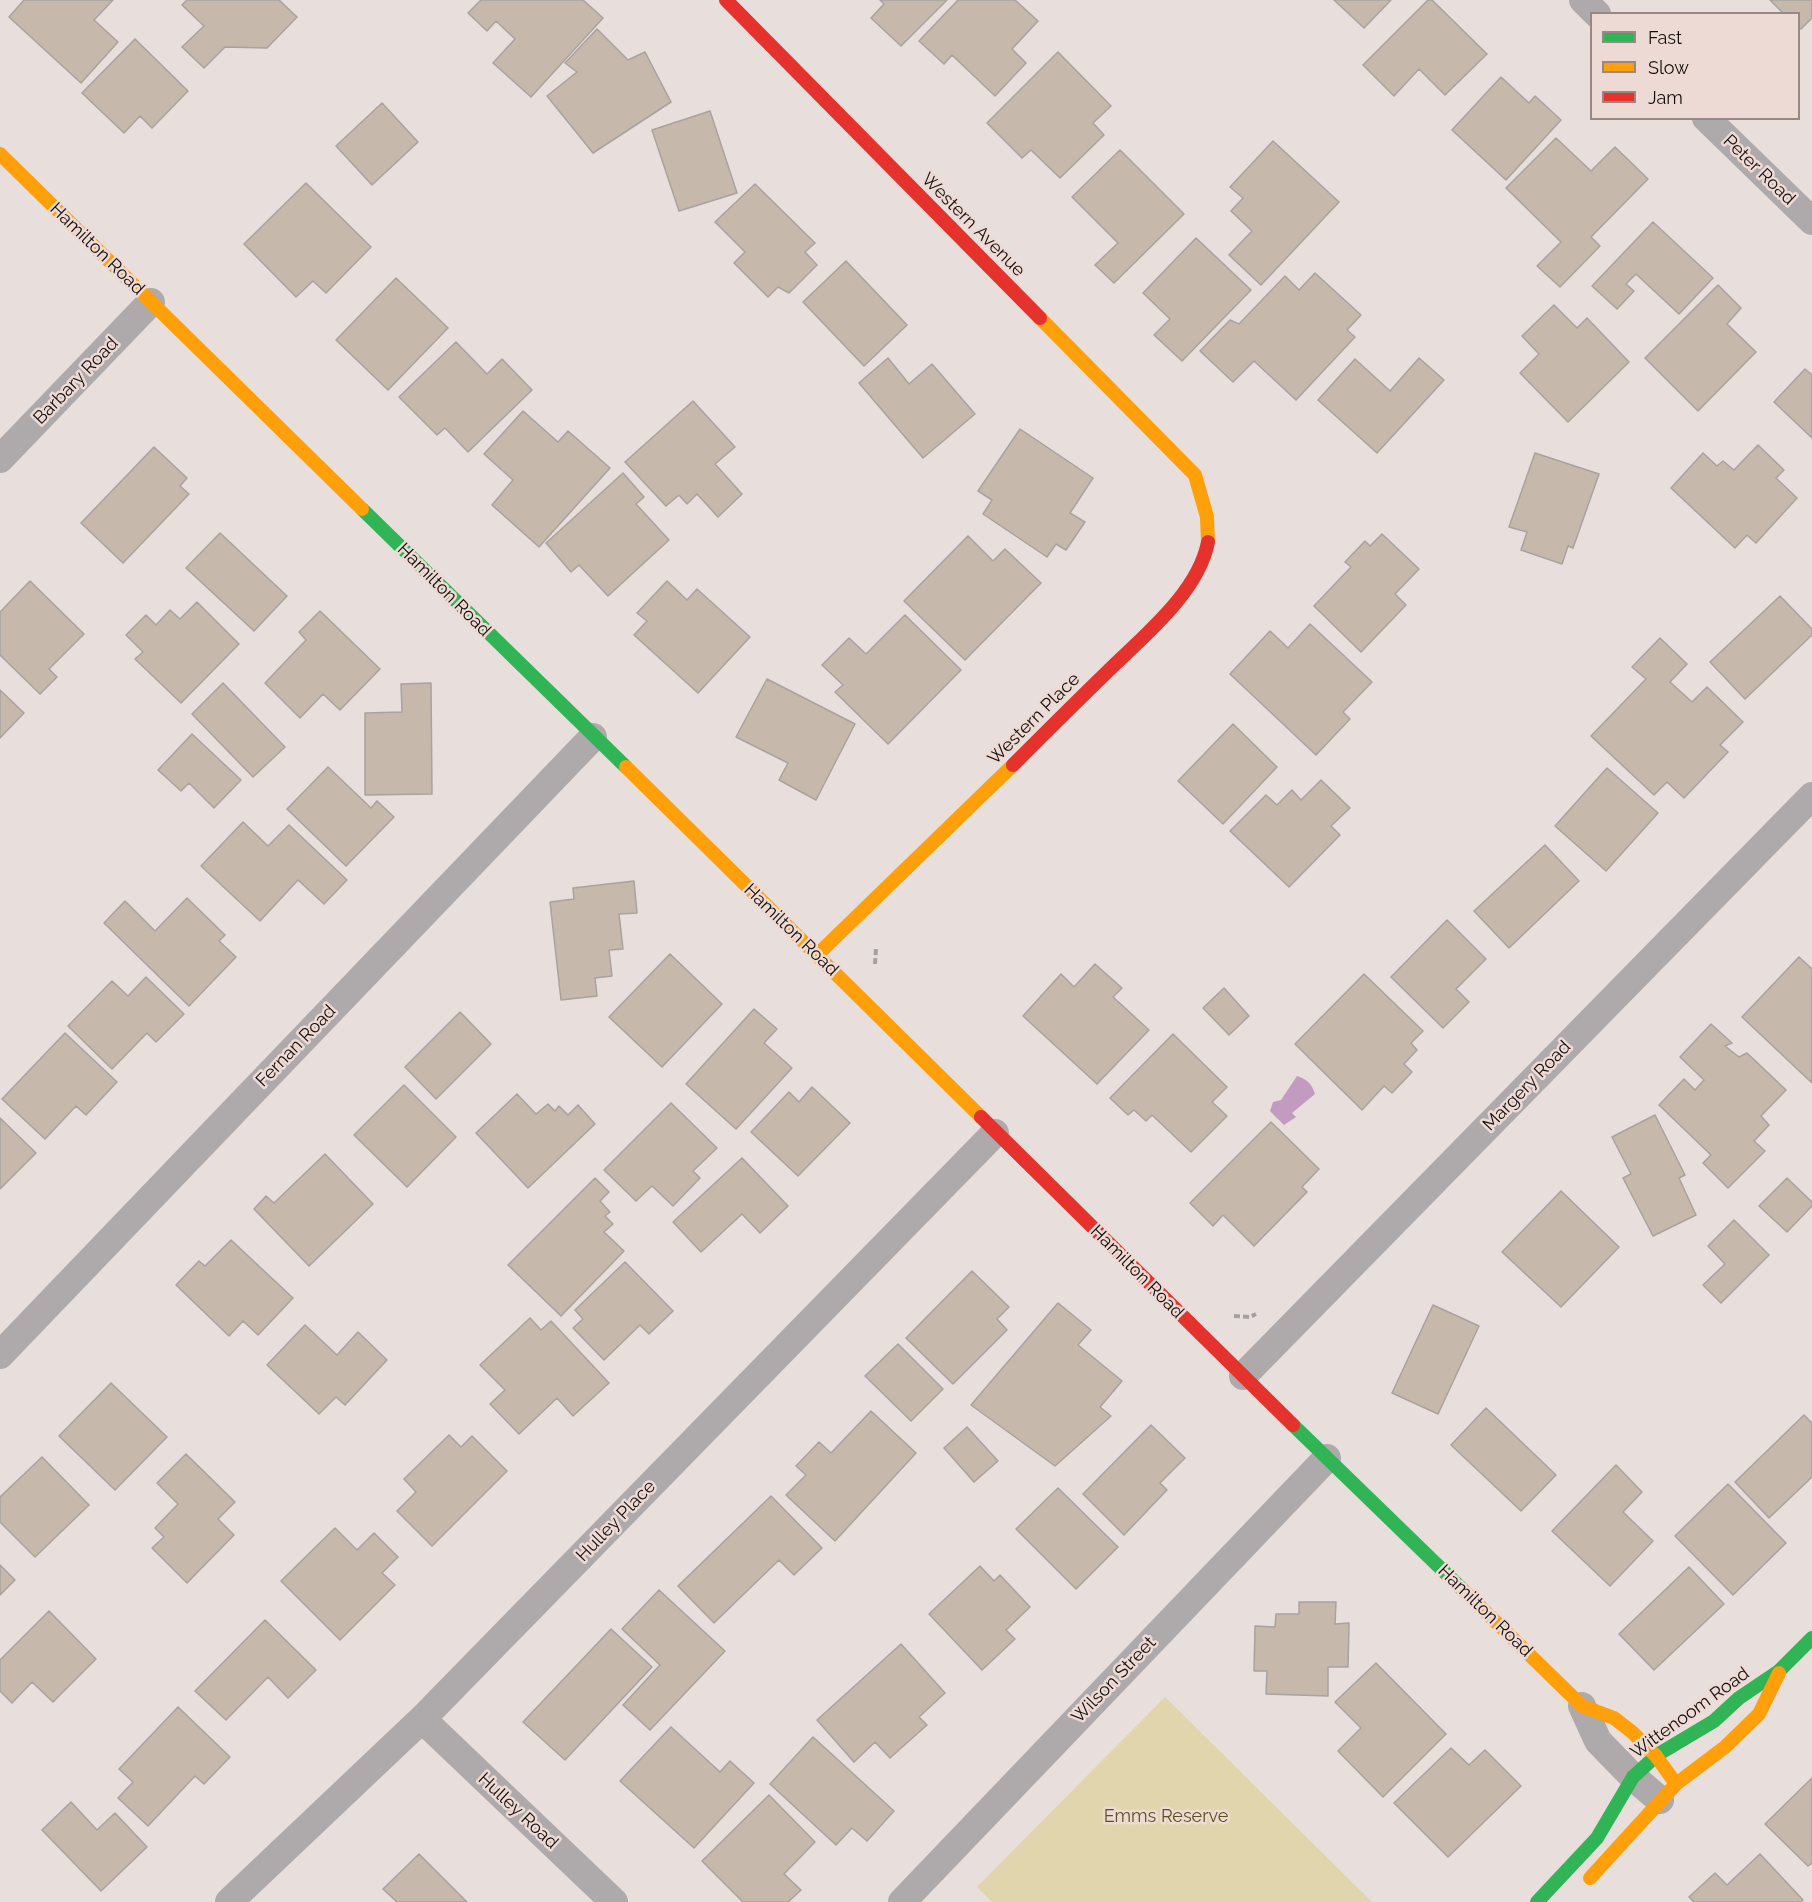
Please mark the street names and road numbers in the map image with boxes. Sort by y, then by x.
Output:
street label: Peter Road [1718,130,1800,210]
street label: Western Avenue [917,169,1029,281]
street label: Hamilton Road [45,198,149,300]
street label: Barbary Road [29,333,123,429]
street label: Hamilton Road [393,539,495,641]
street label: Western Place [984,669,1084,769]
street label: Hamilton Road [739,879,843,981]
street label: Fernan Road [252,1001,340,1091]
street label: Margery Road [1479,1036,1575,1136]
street label: Hamilton Road [1086,1221,1188,1323]
street label: Hulley Place [572,1476,660,1566]
street label: Hamilton Road [1433,1560,1537,1662]
street label: Wilson Street [1067,1632,1161,1728]
street label: Wittenoom Road [1626,1663,1754,1763]
street label: Hulley Road [473,1768,563,1854]

